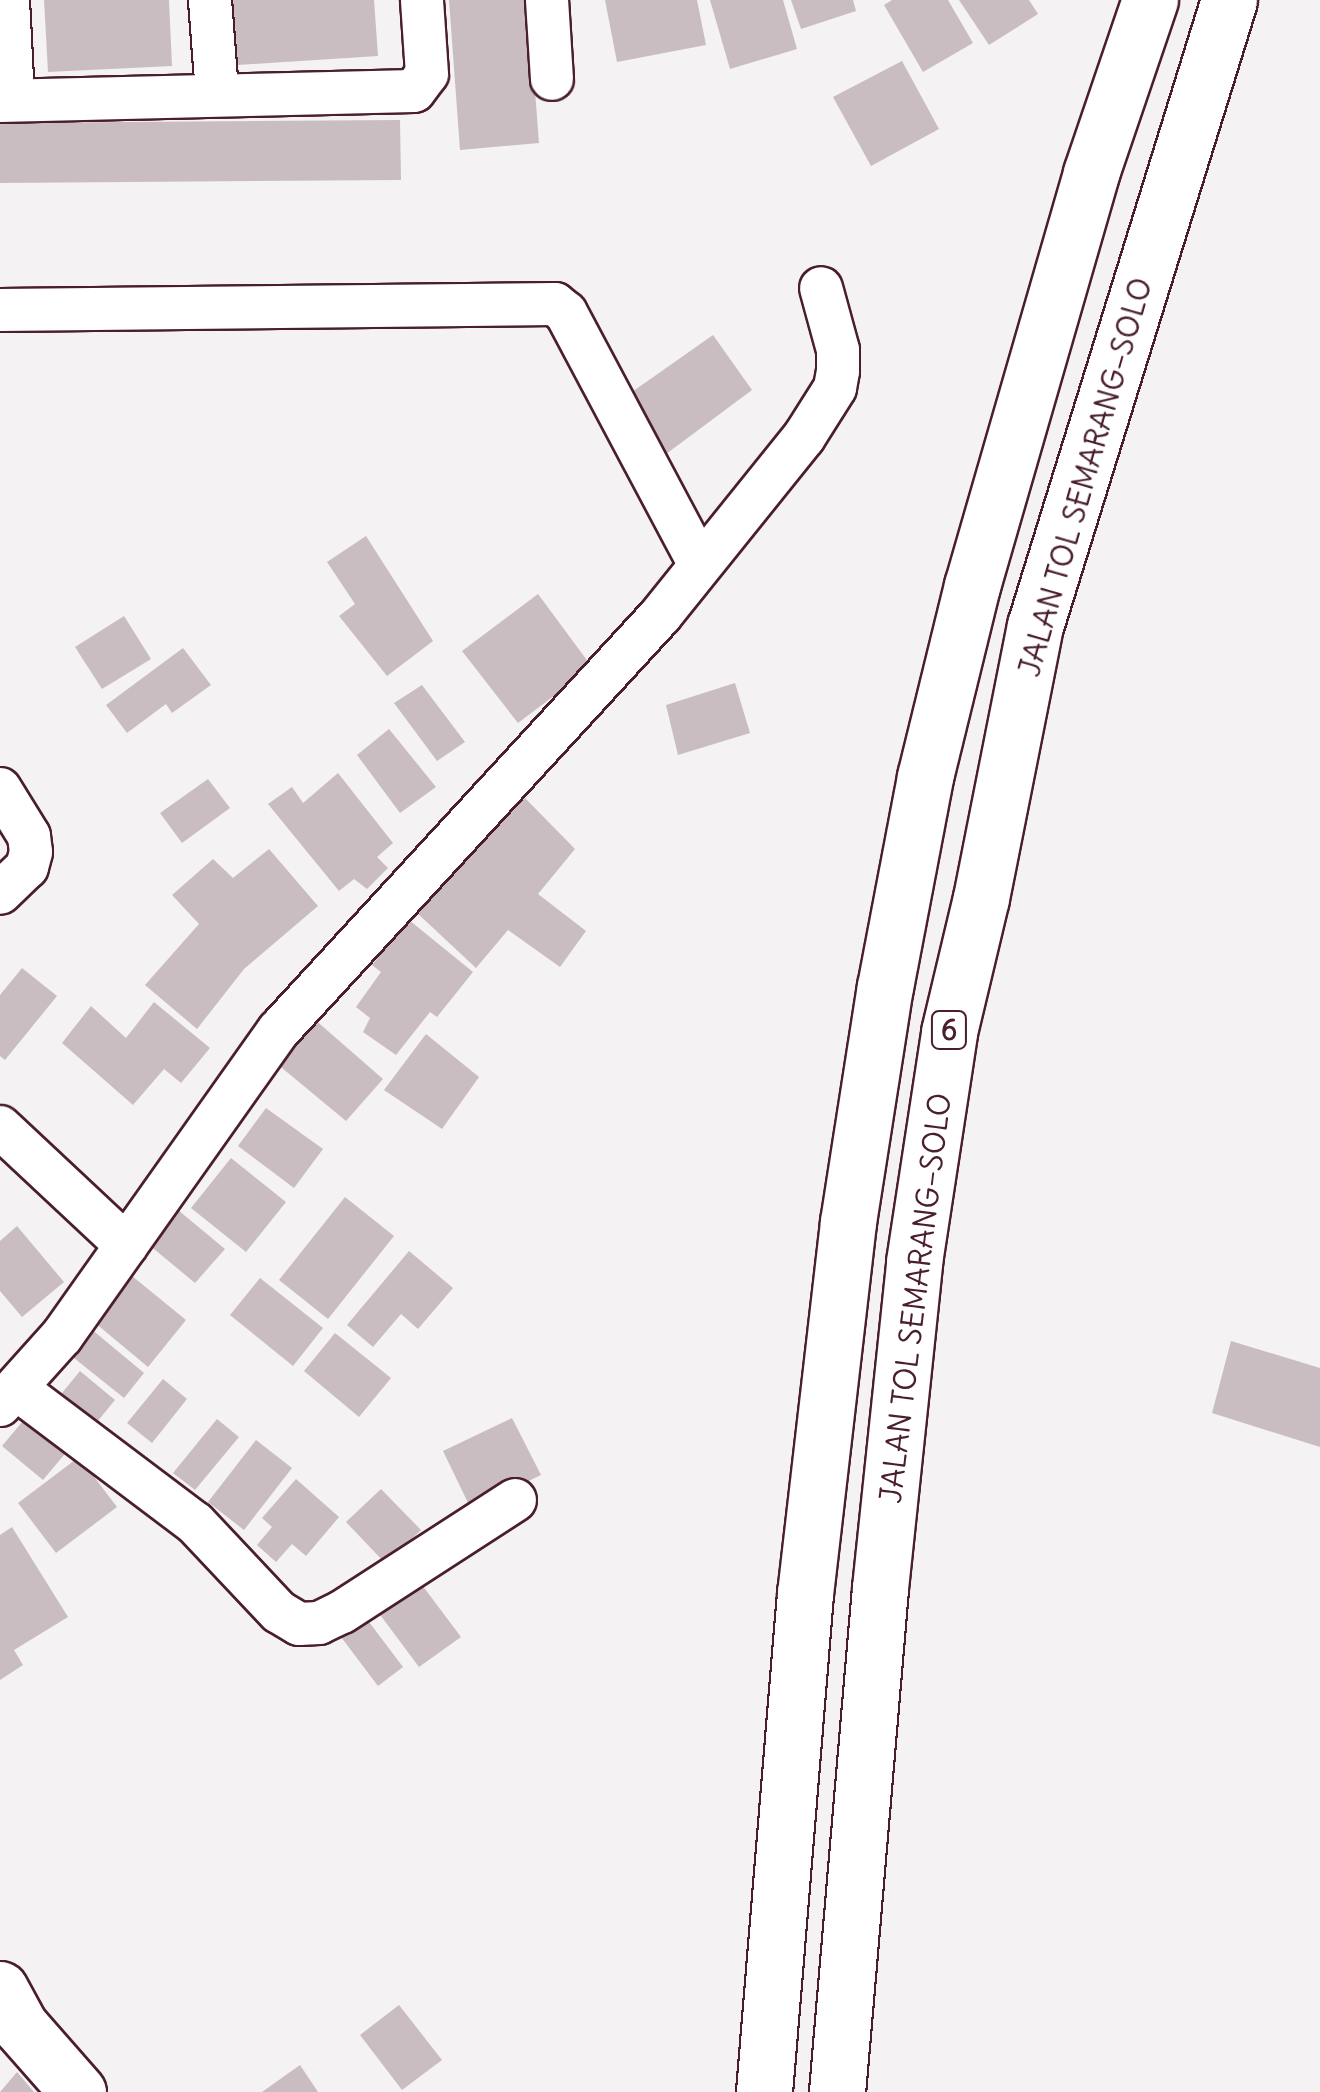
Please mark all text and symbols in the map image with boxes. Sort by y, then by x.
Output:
street label: JALAN TOL SEMARANG–SOLO [1011,274,1159,680]
road number: 6 [929,1007,969,1053]
street label: JALAN TOL SEMARANG–SOLO [872,1091,958,1505]

